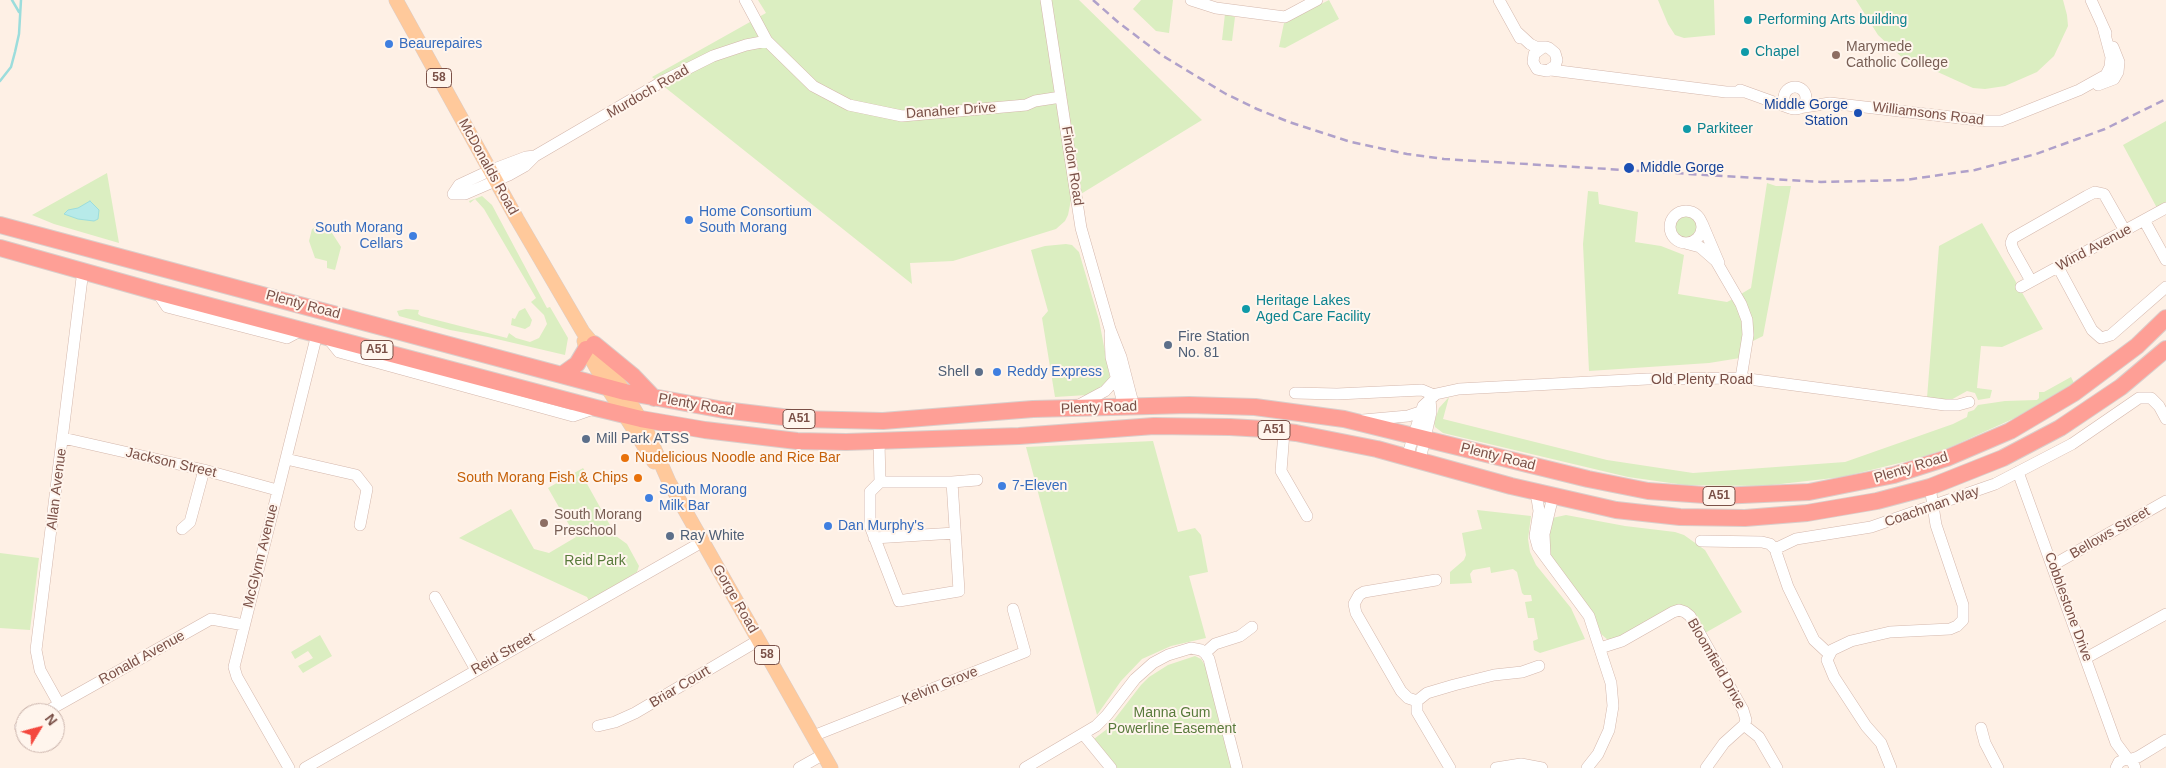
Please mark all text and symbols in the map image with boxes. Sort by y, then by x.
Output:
place label: Performing Arts building [1758,12,1907,28]
marker: Performing Arts building [1742,14,1754,26]
place label: Beaurepaires [399,36,482,52]
marker: Beaurepaires [383,38,395,50]
place label: Marymede Catholic College [1846,39,1948,72]
place label: Chapel [1755,44,1799,60]
marker: Chapel [1739,46,1751,58]
marker: Marymede Catholic College [1830,49,1842,61]
street label: Murdoch Road [604,62,692,122]
road number: 58 [426,68,452,88]
place label: Middle Gorge Station [1764,97,1848,130]
street label: Danaher Drive [905,99,997,123]
street label: Williamsons Road [1871,99,1985,129]
marker: Middle Gorge Station [1852,107,1864,119]
street label: McDonalds Road [455,116,521,218]
place label: Parkiteer [1697,121,1753,137]
marker: Parkiteer [1681,123,1693,135]
street label: Findon Road [1057,125,1087,207]
place label: Middle Gorge [1640,160,1724,176]
marker: Middle Gorge [1622,161,1636,175]
place label: Home Consortium South Morang [699,204,812,236]
marker: Home Consortium South Morang [683,214,695,226]
place label: South Morang Cellars [315,220,403,252]
street label: Wind Avenue [2053,221,2135,275]
marker: South Morang Cellars [407,230,419,242]
street label: Plenty Road [264,287,342,323]
place label: Heritage Lakes Aged Care Facility [1256,293,1370,326]
marker: Heritage Lakes Aged Care Facility [1240,303,1252,315]
place label: Fire Station No. 81 [1178,329,1250,362]
marker: Fire Station No. 81 [1162,339,1174,351]
road number: A51 [361,340,393,360]
place label: Shell [938,364,969,380]
place label: Reddy Express [1007,364,1102,380]
marker: Shell [973,366,985,378]
marker: Reddy Express [991,366,1003,378]
street label: Old Plenty Road [1651,372,1753,388]
street label: Plenty Road [657,390,735,420]
street label: Plenty Road [1061,398,1137,418]
road number: A51 [783,409,815,428]
road number: A51 [1258,420,1290,440]
place label: Mill Park ATSS [596,431,689,447]
marker: Mill Park ATSS [580,433,592,445]
street label: Plenty Road [1459,440,1537,474]
street label: Jackson Street [124,444,218,482]
street label: Allan Avenue [44,447,70,531]
street label: Plenty Road [1872,449,1950,487]
place label: Nudelicious Noodle and Rice Bar [635,450,840,466]
marker: Nudelicious Noodle and Rice Bar [619,452,631,464]
place label: South Morang Fish & Chips [457,470,628,486]
marker: South Morang Fish & Chips [632,472,644,484]
place label: 7-Eleven [1012,478,1067,494]
marker: 7-Eleven [996,480,1008,492]
place label: South Morang Milk Bar [659,482,747,514]
street label: Coachman Way [1882,483,1982,531]
road number: A51 [1703,486,1735,506]
marker: South Morang Milk Bar [643,492,655,504]
street label: McGlynn Avenue [240,502,282,610]
street label: Bellows Street [2067,503,2153,563]
place label: South Morang Preschool [554,507,642,540]
marker: South Morang Preschool [538,517,550,529]
place label: Dan Murphy's [838,518,924,534]
marker: Dan Murphy's [822,520,834,532]
place label: Ray White [680,528,745,544]
marker: Ray White [664,530,676,542]
street label: Cobblestone Drive [2040,550,2096,664]
park label: Reid Park [564,553,626,569]
street label: Gorge Road [709,562,761,636]
street label: Bloomfield Drive [1683,616,1749,712]
street label: Ronald Avenue [96,628,188,688]
street label: Reid Street [468,629,538,679]
road number: 58 [754,646,780,664]
street label: Briar Court [647,662,713,712]
street label: Kelvin Grove [900,663,980,709]
north arrow [15,703,65,753]
park label: Manna Gum Powerline Easement [1108,705,1236,738]
text: N [42,711,61,728]

